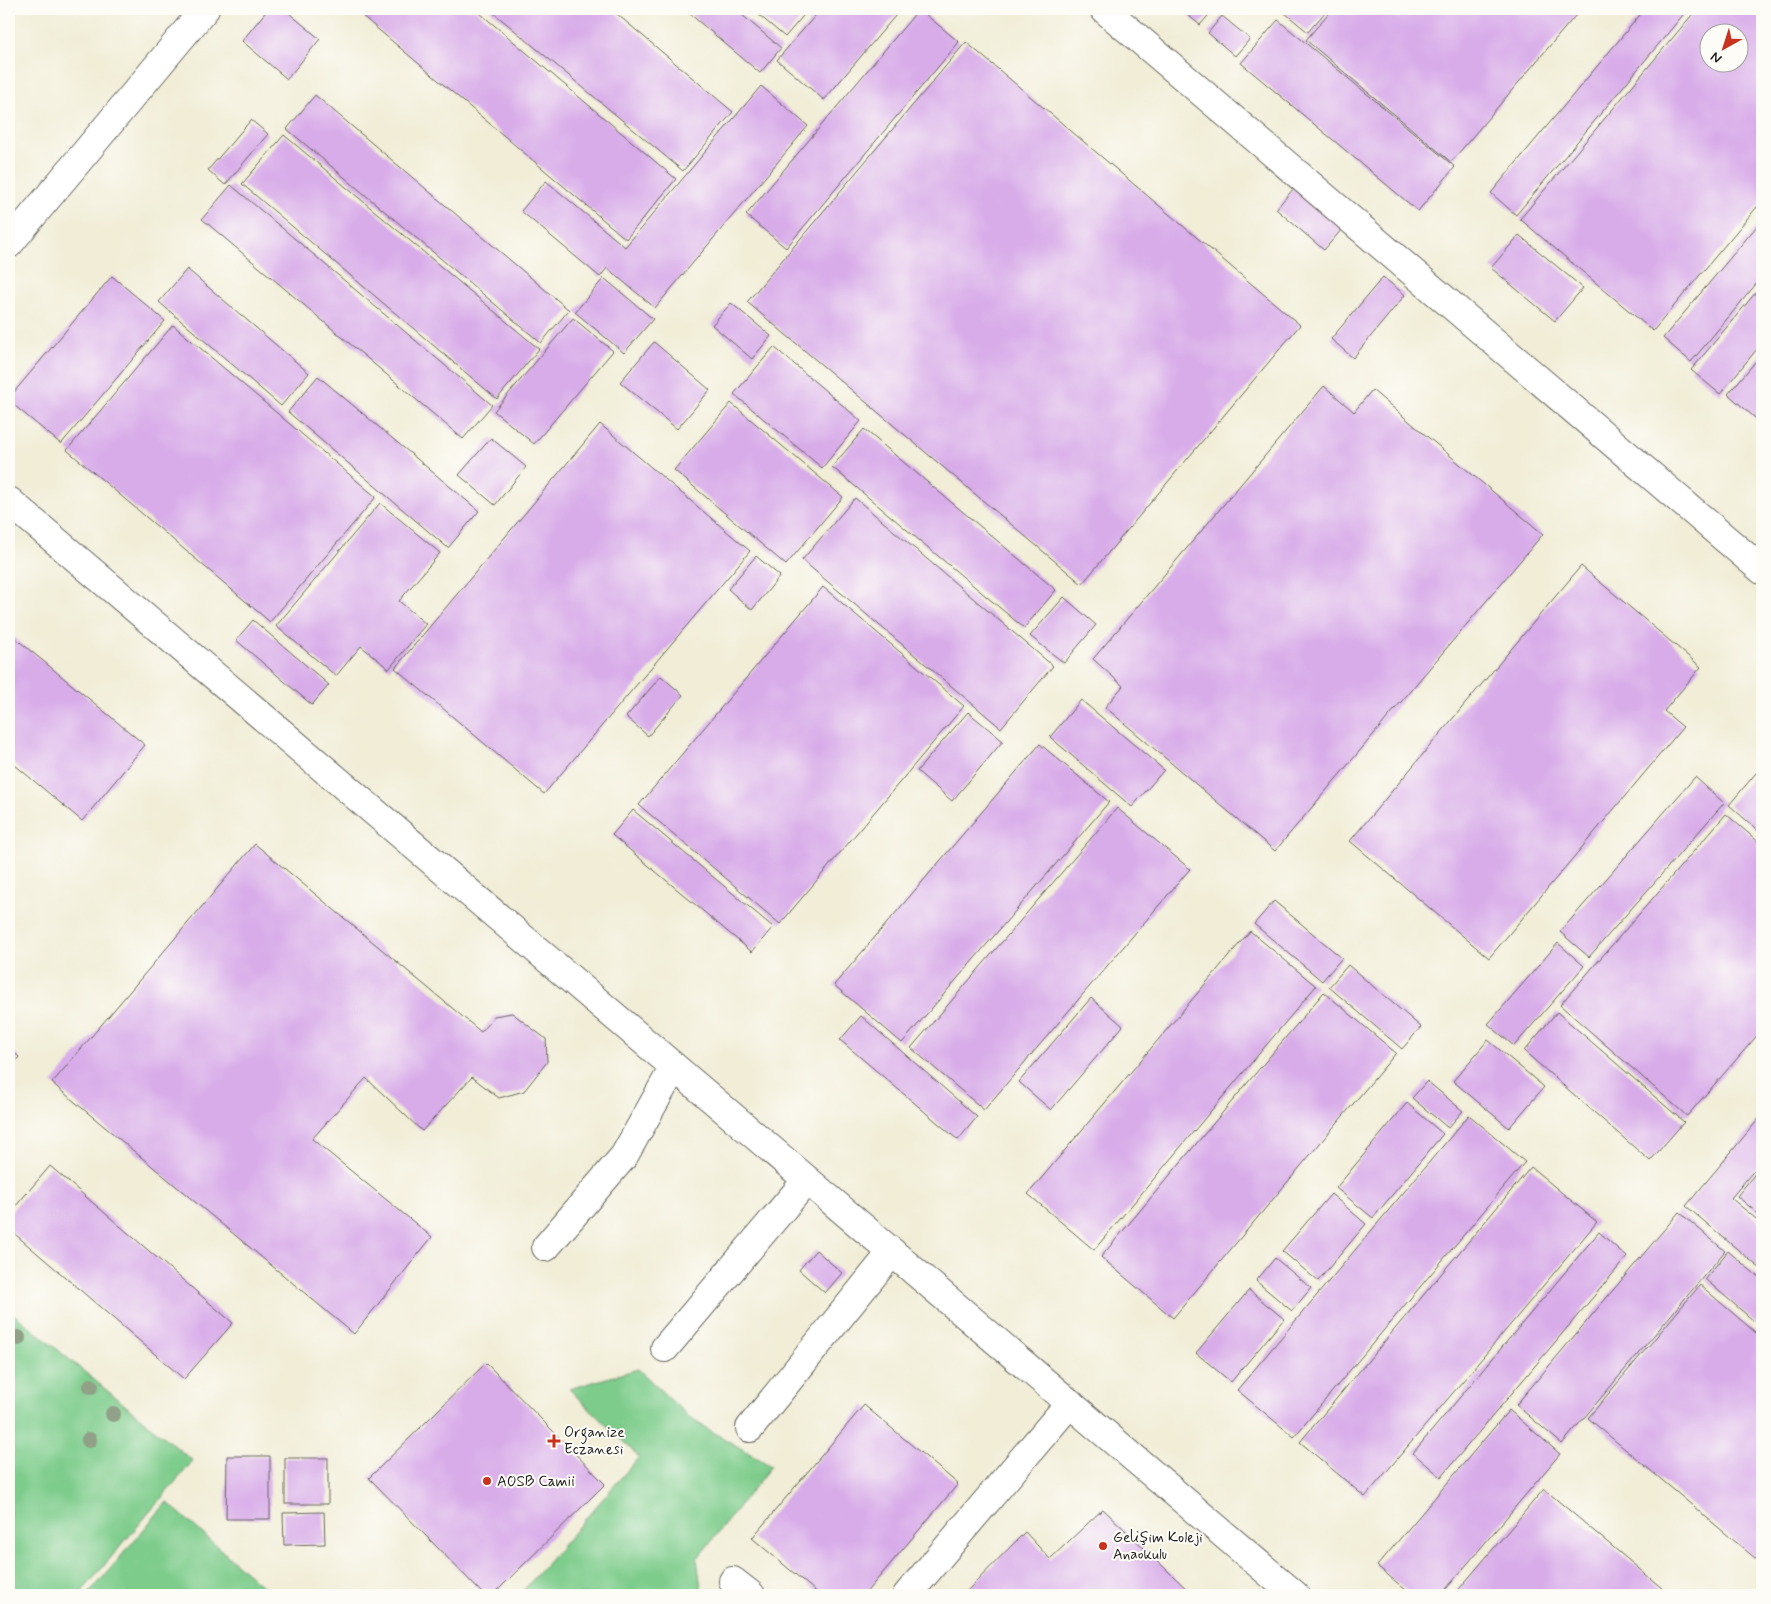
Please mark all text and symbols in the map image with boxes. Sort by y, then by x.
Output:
north arrow [1698,22,1748,72]
text: N [1707,47,1726,67]
place label: Organize Eczanesi [564,1423,625,1460]
marker: Organize Eczanesi [548,1435,560,1447]
place label: AOSB Camii [497,1472,575,1492]
marker: AOSB Camii [481,1475,493,1487]
place label: Gelişim Koleji Anaokulu [1113,1528,1203,1565]
marker: Gelişim Koleji Anaokulu [1097,1540,1109,1552]

